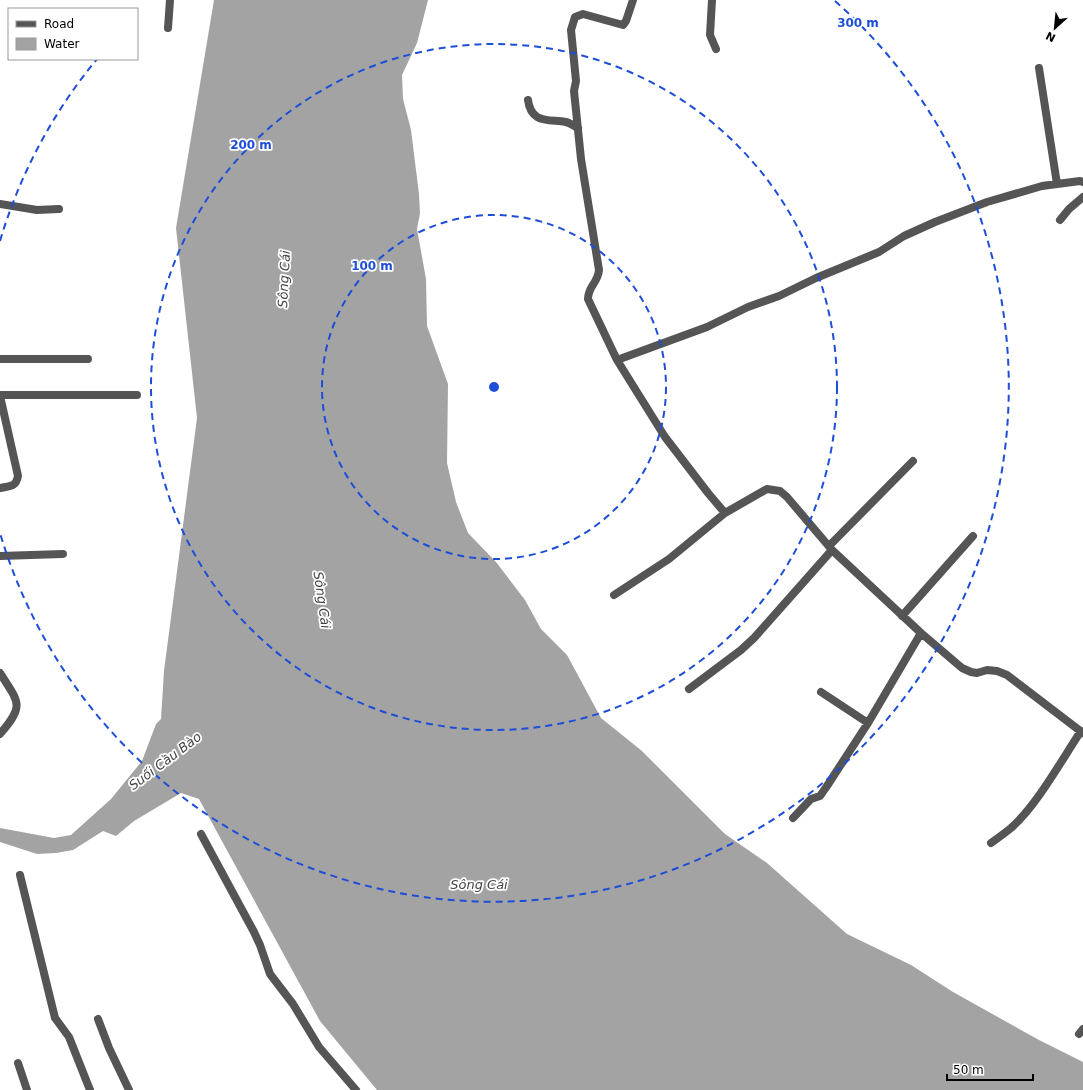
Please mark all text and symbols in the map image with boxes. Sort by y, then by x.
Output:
legend [8,8,138,60]
north arrow [1035,8,1075,48]
text: 300 m [837,16,879,30]
text: Road [44,17,74,31]
text: N [1044,29,1058,44]
text: Water [44,37,80,51]
text: 200 m [230,138,272,152]
water label: Sông Cái [275,250,293,308]
text: 100 m [351,259,393,273]
centre of rings [487,380,501,394]
water label: Sông Cái [311,570,333,630]
water label: Suối Cầu Bào [126,729,204,793]
water label: Sông Cái [450,877,508,892]
scale bar [947,1056,1033,1082]
text: 50 m [953,1063,984,1077]

